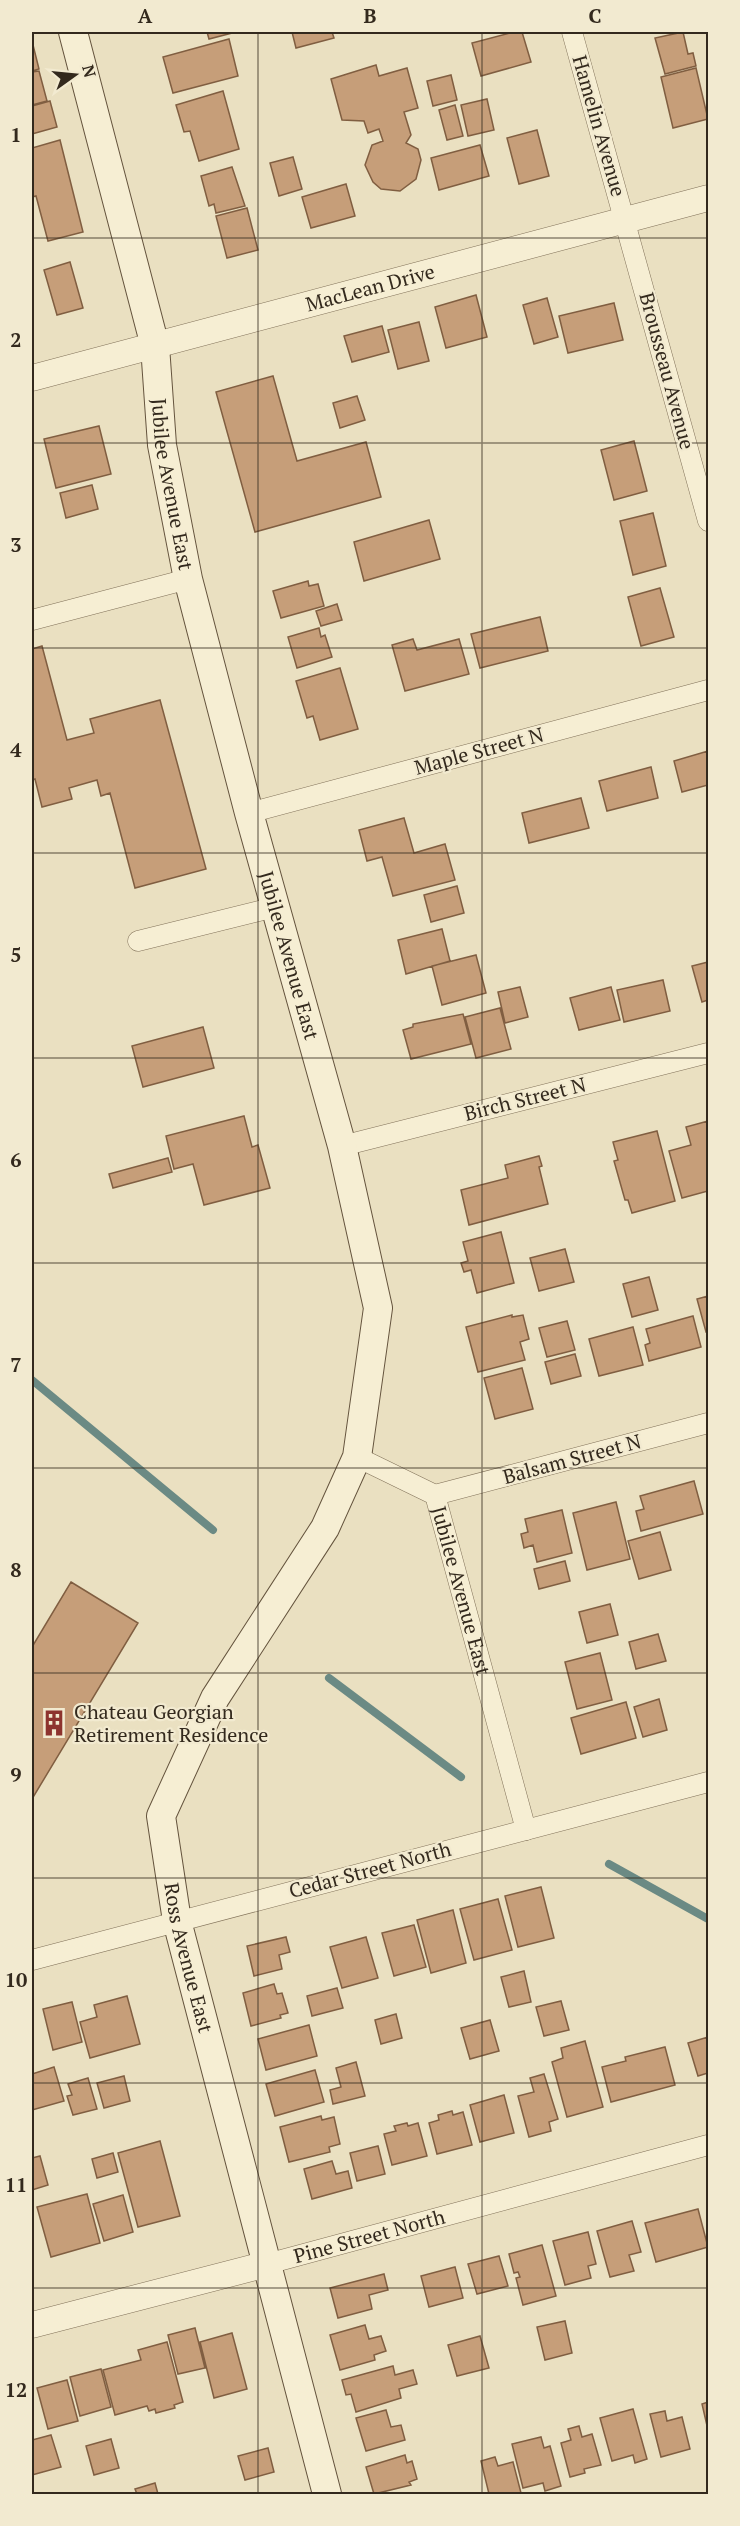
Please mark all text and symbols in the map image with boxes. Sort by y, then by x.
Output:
text: A [138,2,153,29]
text: B [364,2,377,29]
text: C [588,2,602,29]
north arrow [45,45,105,105]
street label: Hamelin Avenue [566,52,633,200]
text: N [77,62,102,80]
text: 1 [10,121,22,148]
street label: MacLean Drive [303,257,438,318]
street label: Brousseau Avenue [634,289,701,452]
text: 2 [10,326,22,353]
street label: Jubilee Avenue East [146,397,200,573]
text: 3 [10,531,22,558]
street label: Maple Street N [411,720,547,781]
text: 4 [10,736,22,763]
street label: Jubilee Avenue East [253,868,326,1043]
text: 5 [10,941,22,968]
street label: Birch Street N [461,1070,589,1127]
text: 6 [10,1146,22,1173]
text: 7 [10,1351,22,1378]
street label: Balsam Street N [500,1427,644,1490]
street label: Jubilee Avenue East [426,1503,497,1679]
text: 8 [10,1556,22,1583]
place label: Chateau Georgian Retirement Residence [74,1698,268,1748]
building icon: Chateau Georgian Retirement Residence [39,1708,69,1738]
text: 9 [10,1761,22,1788]
street label: Cedar Street North [286,1835,454,1904]
street label: Ross Avenue East [158,1881,220,2036]
text: 10 [5,1966,27,1993]
text: 11 [5,2171,27,2198]
street label: Pine Street North [291,2203,448,2269]
text: 12 [5,2376,27,2403]

